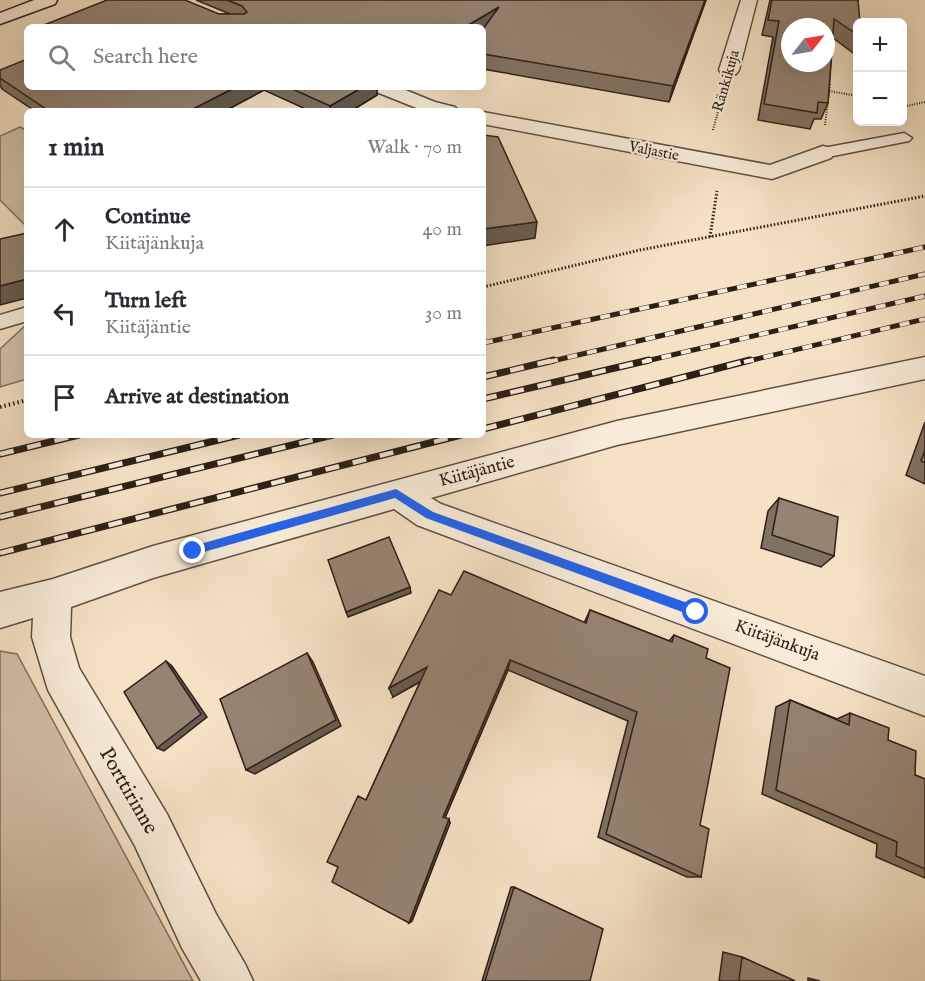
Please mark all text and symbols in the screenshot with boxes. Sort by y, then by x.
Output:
north arrow [781,18,835,72]
map controls [853,18,907,126]
button: + [853,18,907,72]
search box [24,24,486,90]
icon: search [45,41,78,74]
text: Search here [93,43,198,71]
street label: Ränkikuja [708,47,744,114]
button: − [853,72,907,126]
text: 1 min [48,131,104,164]
text: Walk · 70 m [367,135,462,160]
street label: Valjastie [626,137,681,165]
text: Continue [105,203,191,231]
icon: ahead [48,213,81,246]
text: 40 m [423,217,462,242]
text: Kiitäjänkuja [105,231,204,256]
text: Turn left [105,287,187,315]
icon: left [48,297,81,330]
text: 30 m [425,301,462,326]
text: Kiitäjäntie [105,315,191,340]
icon: arrive [48,381,81,414]
text: Arrive at destination [105,383,289,411]
street label: Kiitäjäntie [437,451,517,493]
route end [179,537,205,563]
route start [682,598,708,624]
street label: Kiitäjänkuja [731,615,823,667]
street label: Porttirinne [92,743,164,840]

